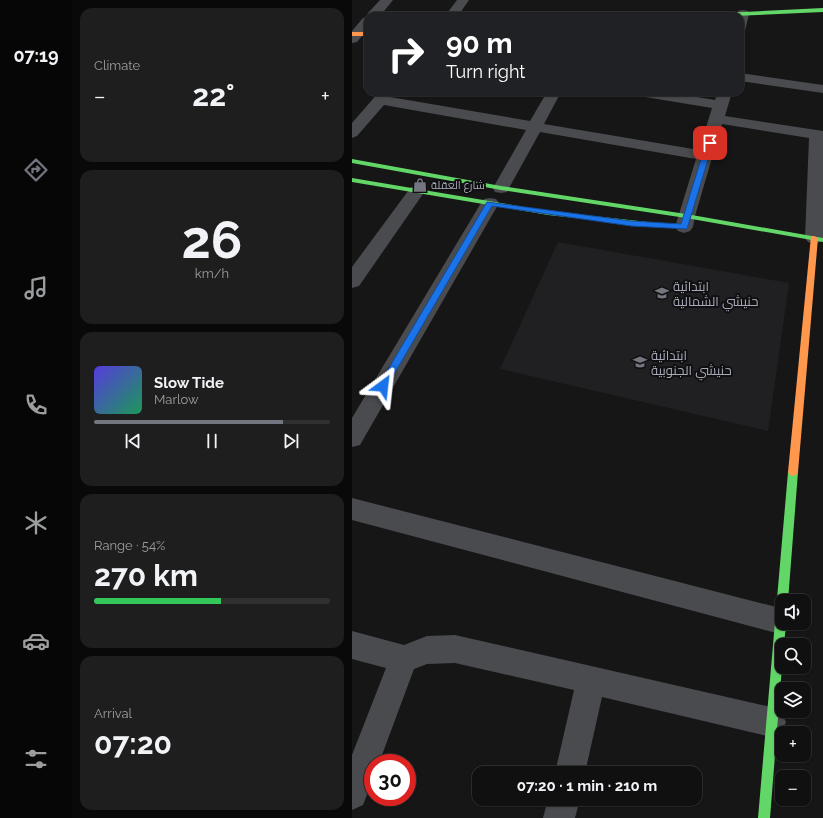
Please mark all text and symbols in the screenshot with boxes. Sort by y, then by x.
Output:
text: 90 m [446,27,512,60]
icon: right [380,28,432,80]
text: 07:19 [13,45,59,66]
text: Climate [94,58,140,73]
text: Turn right [446,61,525,82]
text: 22° [192,78,234,113]
text: − [94,83,106,109]
text: + [321,83,330,109]
pin [693,126,727,160]
icon: arrive [699,132,721,154]
icon: directions [22,156,50,184]
shop icon: شارع العقلة [412,177,428,193]
place label: شارع العقلة [431,179,485,193]
text: 26 [182,209,242,270]
text: km/h [195,266,229,281]
icon: music [22,274,50,302]
place label: ابتدائية حنيشي الشمالية [673,279,758,312]
school or university icon: ابتدائية حنيشي الشمالية [654,285,670,301]
place label: ابتدائية حنيشي الجنوبية [651,348,732,381]
school or university icon: ابتدائية حنيشي الجنوبية [632,354,648,370]
position arrow [362,365,404,407]
text: Slow Tide [154,374,224,392]
icon: phone [22,391,50,419]
text: Marlow [154,392,199,407]
icon: previous [122,430,144,452]
icon: pause [201,430,223,452]
icon: next [280,430,302,452]
icon: climate [22,509,50,537]
text: Range · 54% [94,538,165,553]
text: 270 km [94,558,198,593]
map controls [775,594,811,806]
button: sound [775,594,811,630]
icon: car [22,627,50,655]
button: search [775,638,811,674]
button: layers [775,682,811,718]
text: Arrival [94,706,132,721]
text: 07:20 [94,726,172,761]
button: + [775,726,811,762]
icon: filters [22,745,50,773]
speed limit sign: 30 [364,754,416,806]
button: − [775,770,811,806]
text: 07:20 · 1 min · 210 m [517,777,657,795]

